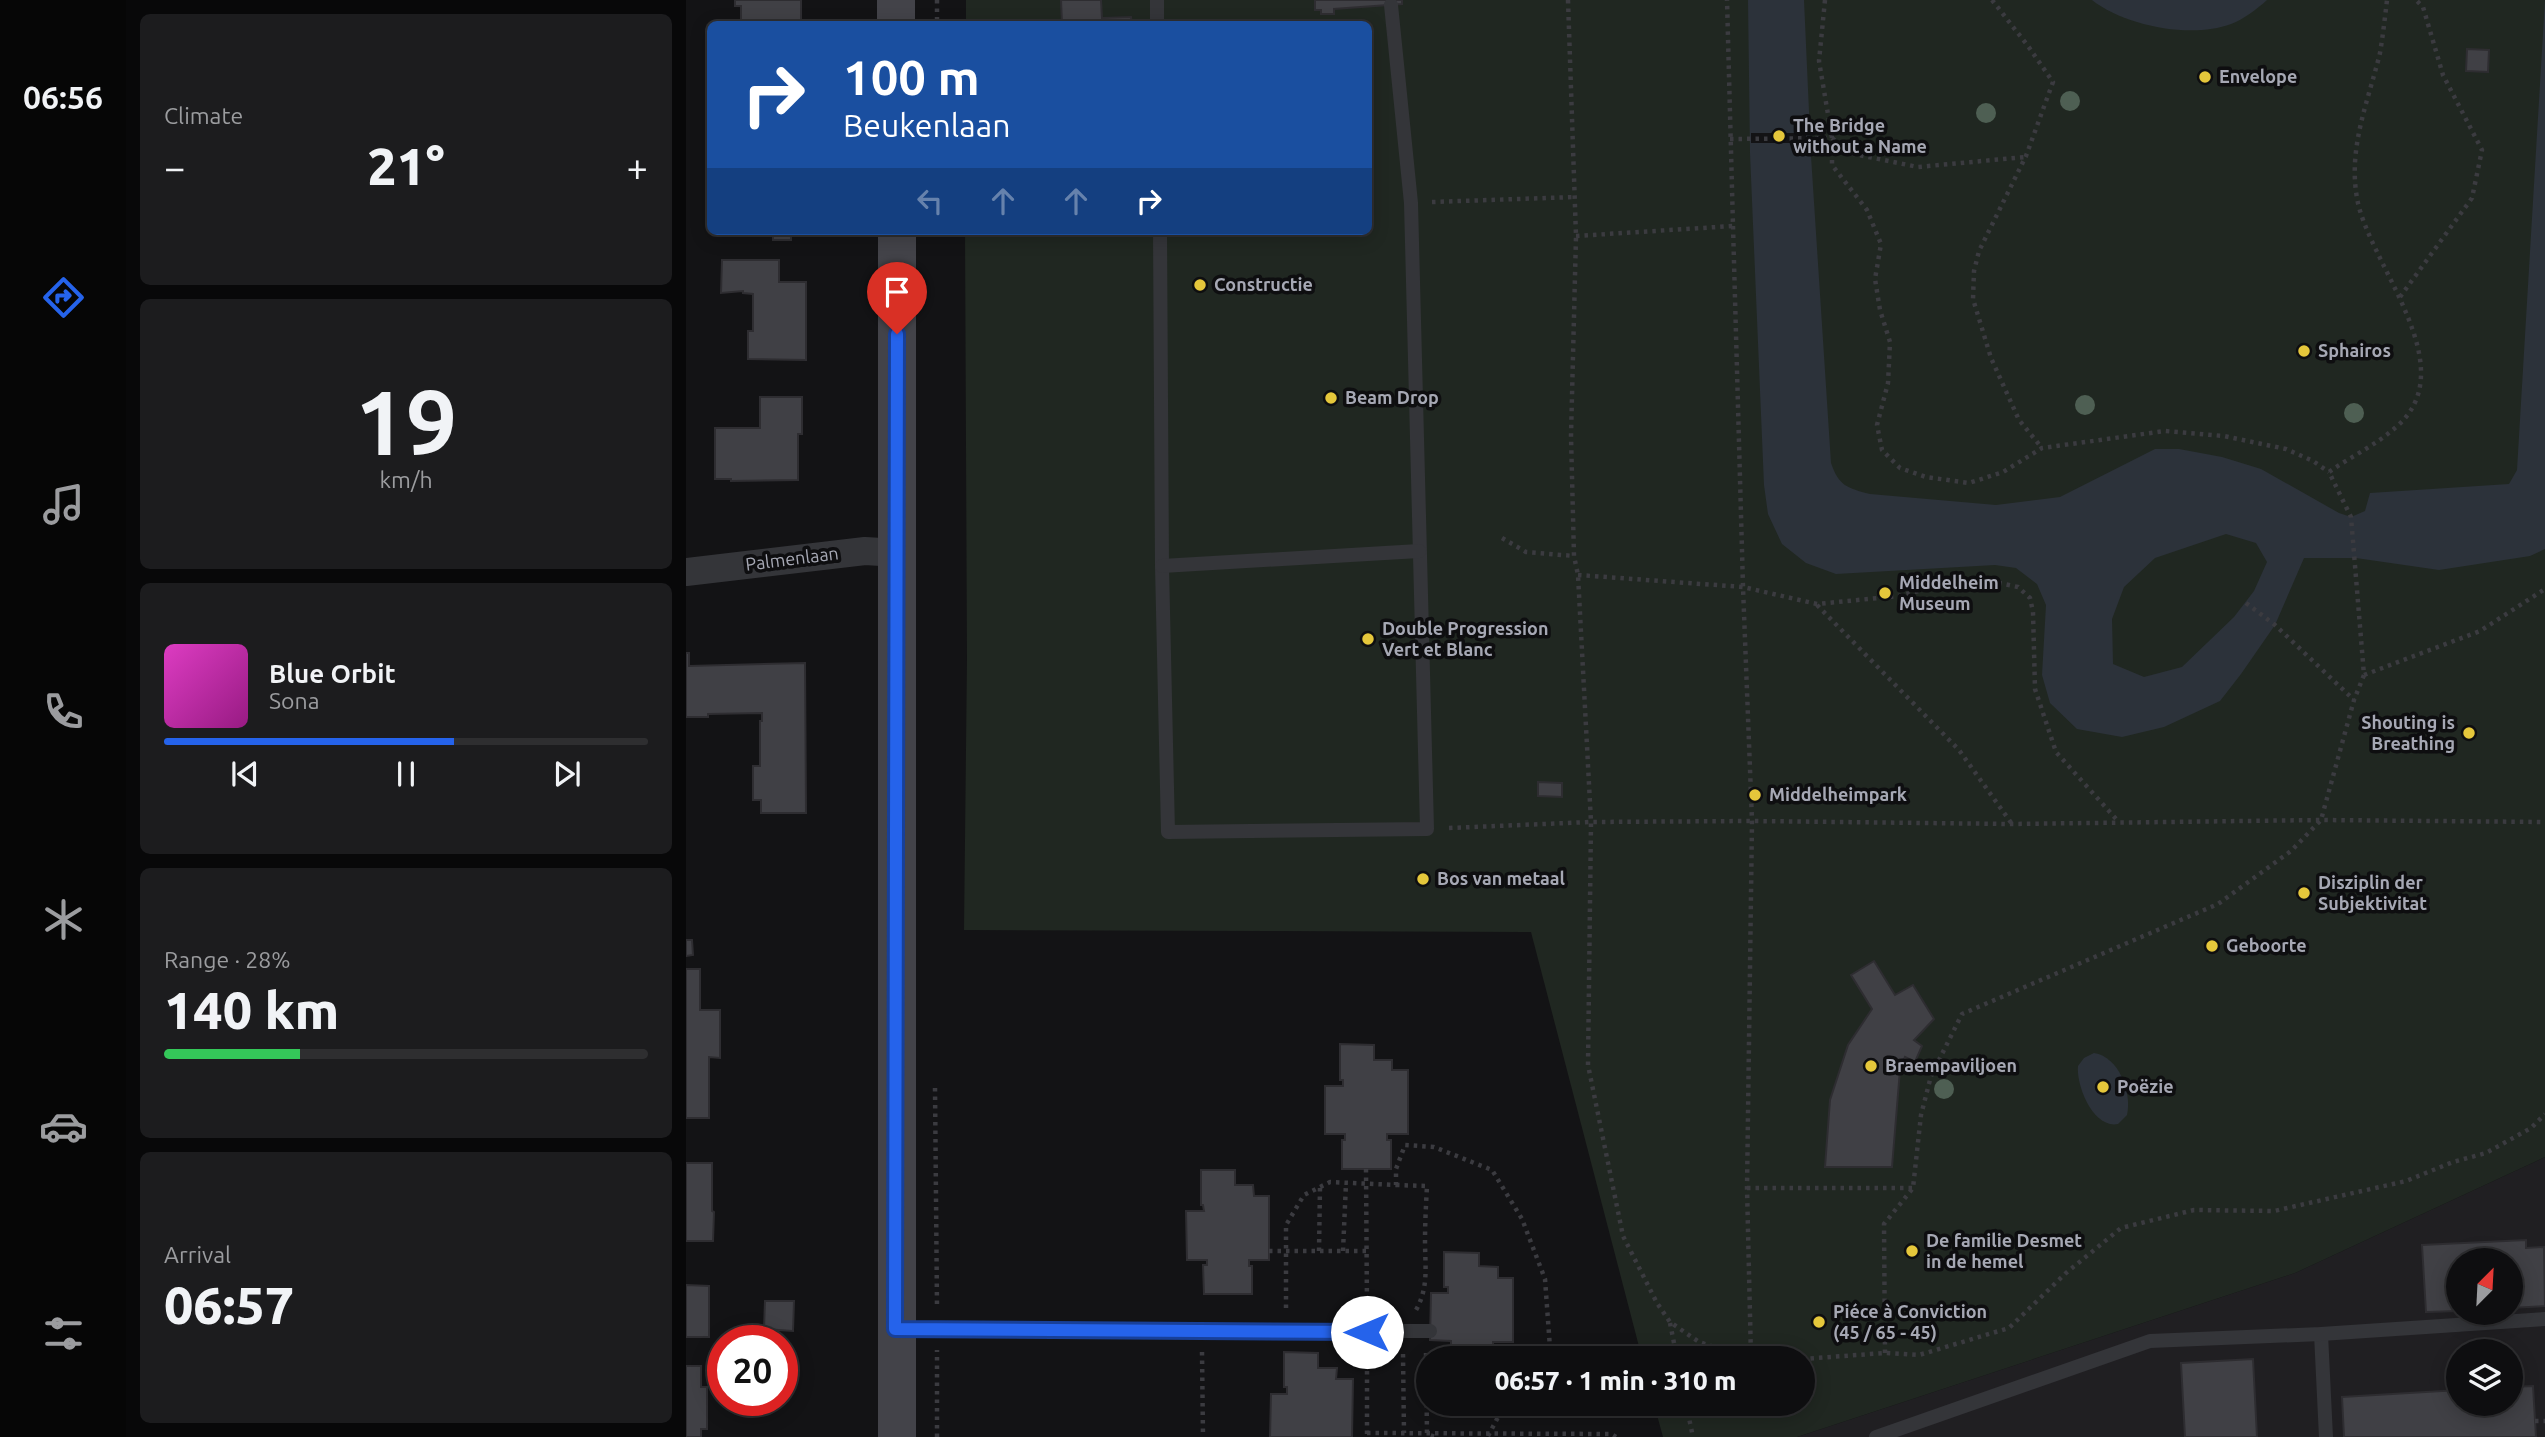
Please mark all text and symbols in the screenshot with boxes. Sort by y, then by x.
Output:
icon: right [728,49,819,140]
text: 100 m [843,49,980,104]
place label: Envelope [2219,66,2297,86]
marker: Envelope [2197,69,2213,85]
text: 06:56 [23,79,103,115]
text: Climate [164,103,243,128]
text: Beukenlaan [843,107,1010,143]
place label: The Bridge without a Name [1793,115,1927,156]
marker: The Bridge without a Name [1771,128,1787,144]
text: 21° [367,137,445,195]
text: − [164,146,185,188]
text: + [627,146,648,188]
icon: left [911,182,949,220]
icon: ahead [984,182,1022,220]
icon: ahead [1057,182,1095,220]
icon: right [1130,182,1168,220]
pin [867,262,927,334]
icon: directions [39,273,88,322]
icon: arrive [878,273,916,311]
place label: Constructie [1214,274,1313,294]
marker: Constructie [1192,277,1208,293]
place label: Sphairos [2318,340,2391,360]
marker: Sphairos [2296,343,2312,359]
text: 19 [355,370,457,472]
place label: Beam Drop [1345,387,1439,407]
marker: Beam Drop [1323,390,1339,406]
text: km/h [379,467,433,492]
icon: music [39,480,88,529]
street label: Palmenlaan [744,542,840,574]
place label: Middelheim Museum [1899,572,1999,613]
marker: Middelheim Museum [1877,585,1893,601]
place label: Double Progression Vert et Blanc [1382,618,1548,659]
marker: Double Progression Vert et Blanc [1360,631,1376,647]
text: Blue Orbit [269,659,396,688]
icon: phone [39,687,88,736]
text: Sona [269,688,319,713]
place label: Shouting is Breathing [2361,712,2455,753]
marker: Shouting is Breathing [2461,725,2477,741]
icon: previous [226,755,264,793]
icon: pause [387,755,425,793]
icon: next [548,755,586,793]
place label: Middelheimpark [1769,784,1907,804]
marker: Middelheimpark [1747,787,1763,803]
place label: Bos van metaal [1437,868,1566,888]
marker: Bos van metaal [1415,871,1431,887]
place label: Disziplin der Subjektivitat [2318,872,2427,913]
marker: Disziplin der Subjektivitat [2296,885,2312,901]
icon: climate [39,895,88,944]
place label: Geboorte [2226,935,2307,955]
marker: Geboorte [2204,938,2220,954]
text: Range · 28% [164,947,291,972]
text: 140 km [164,981,339,1039]
place label: Braempaviljoen [1885,1055,2017,1075]
marker: Braempaviljoen [1863,1058,1879,1074]
place label: Poëzie [2117,1076,2174,1096]
marker: Poëzie [2095,1079,2111,1095]
icon: car [39,1102,88,1151]
place label: De familie Desmet in de hemel [1926,1230,2082,1271]
text: Arrival [164,1242,231,1267]
marker: De familie Desmet in de hemel [1904,1243,1920,1259]
north arrow [2446,1248,2524,1325]
map controls [2446,1248,2523,1416]
text: 06:57 [164,1276,294,1334]
position arrow [1330,1295,1404,1369]
place label: Piéce à Conviction (45 / 65 - 45) [1833,1301,1987,1343]
icon: filters [39,1309,88,1358]
marker: Piéce à Conviction (45 / 65 - 45) [1811,1314,1827,1330]
speed limit sign: 20 [707,1325,798,1416]
button: layers [2446,1339,2523,1416]
text: 06:57 · 1 min · 310 m [1495,1366,1736,1395]

